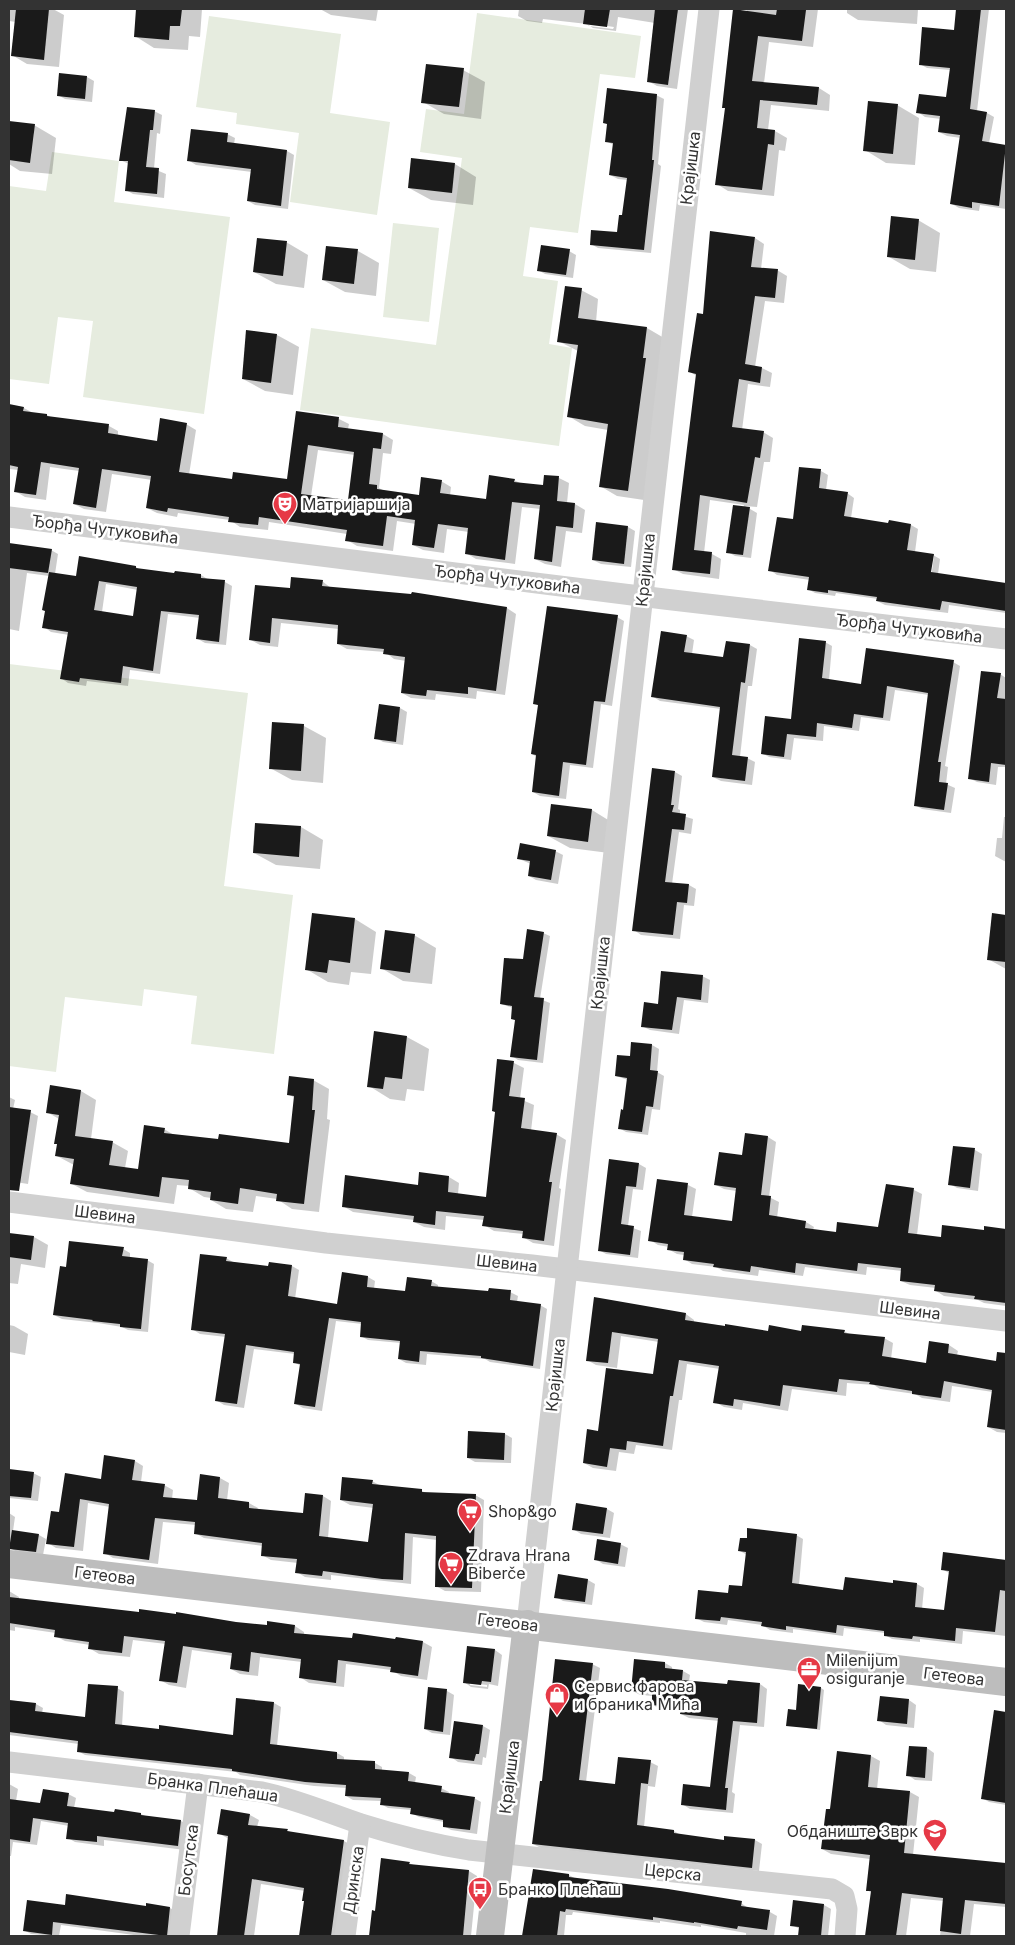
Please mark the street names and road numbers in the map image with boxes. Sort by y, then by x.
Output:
street label: Крајишка [676,130,704,206]
street label: Ђорђа Чутуковића [30,510,180,548]
street label: Крајишка [631,532,659,608]
street label: Ђорђа Чутуковића [432,560,582,598]
street label: Ђорђа Чутуковића [834,609,984,647]
street label: Крајишка [586,935,614,1011]
street label: Шевина [73,1200,137,1228]
street label: Шевина [475,1250,539,1276]
street label: Шевина [878,1296,942,1324]
street label: Крајишка [541,1337,569,1413]
street label: Гетеова [73,1561,137,1589]
street label: Гетеова [476,1608,540,1636]
street label: Гетеова [922,1662,986,1690]
street label: Крајишка [495,1739,523,1815]
street label: Бранка Плећаша [146,1768,280,1806]
street label: Босутска [174,1823,202,1897]
street label: Дринска [338,1845,368,1915]
street label: Церска [643,1859,703,1885]

